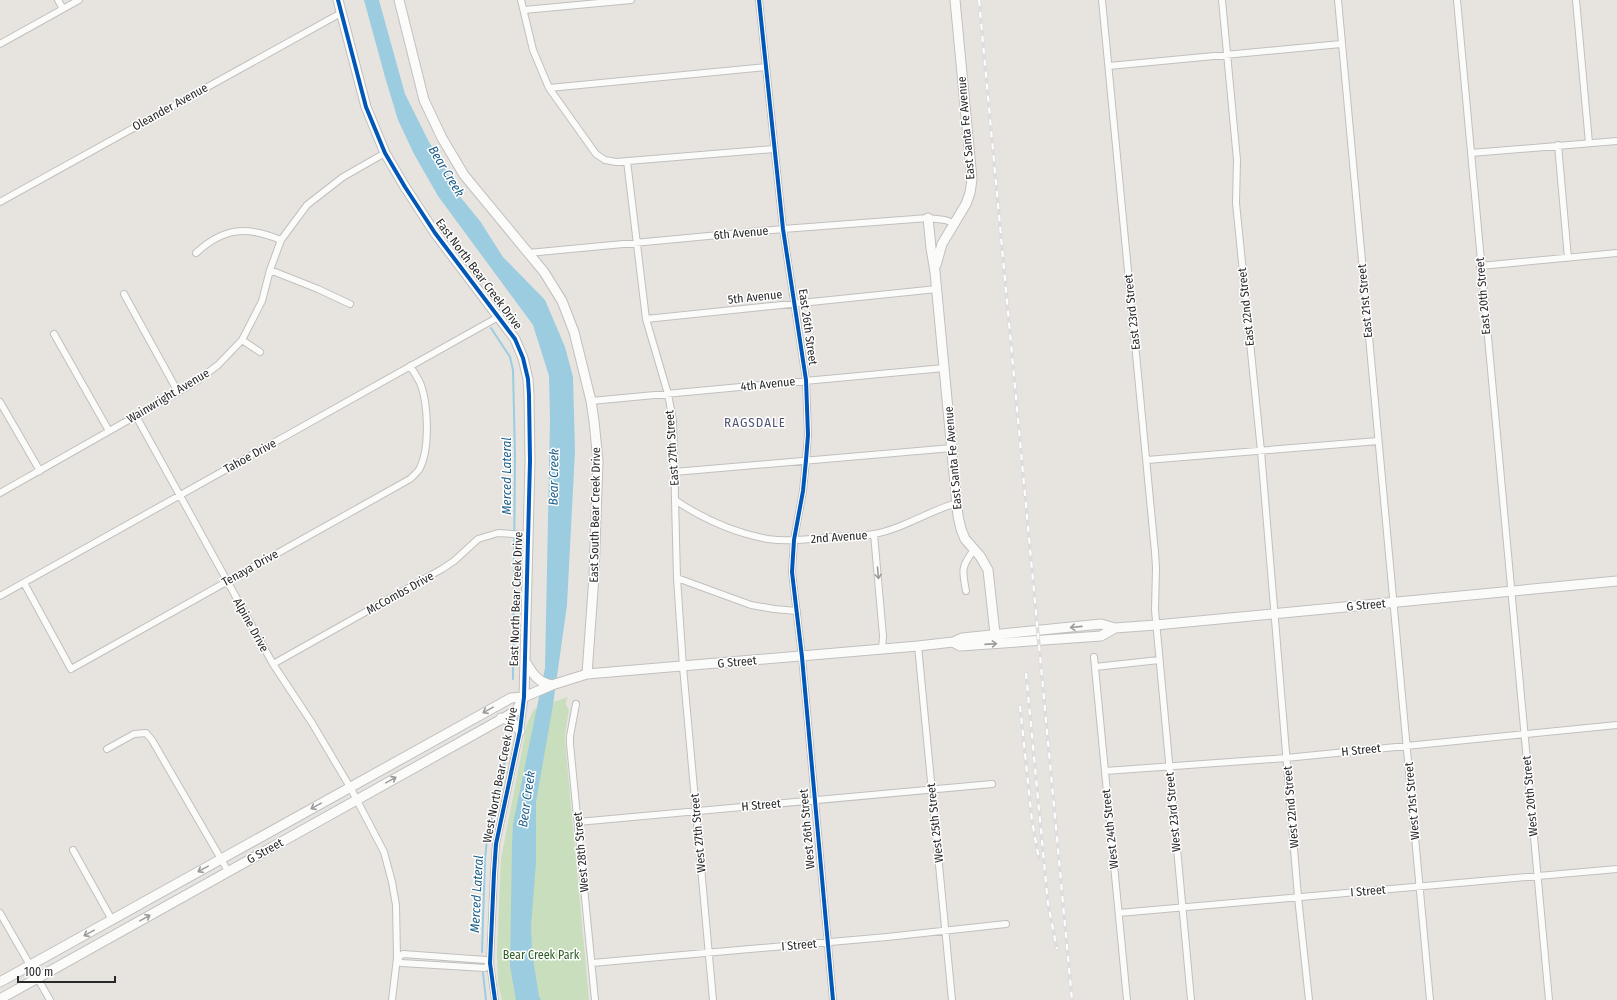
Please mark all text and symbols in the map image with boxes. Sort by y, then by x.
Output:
street label: East Santa Fe Avenue [955,76,977,180]
street label: Oleander Avenue [130,80,210,134]
water label: Bear Creek [426,143,468,200]
street label: East North Bear Creek Drive [433,216,525,332]
street label: 6th Avenue [713,224,769,242]
street label: East 20th Street [1473,257,1493,335]
street label: East 21st Street [1355,263,1375,339]
street label: East 22nd Street [1235,267,1257,347]
street label: East 23rd Street [1121,273,1143,351]
street label: 5th Avenue [727,287,783,307]
street label: East 26th Street [796,288,820,366]
street label: Wainwright Avenue [124,366,212,426]
street label: 4th Avenue [740,374,796,394]
street label: East Santa Fe Avenue [942,406,964,510]
street label: East 27th Street [662,410,682,486]
district label: RAGSDALE [724,415,786,430]
street label: Tahoe Drive [221,436,279,476]
water label: Merced Lateral [499,437,514,515]
street label: East South Bear Creek Drive [587,447,603,583]
water label: Bear Creek [546,448,562,505]
street label: 2nd Avenue [810,528,868,546]
street label: East North Bear Creek Drive [507,531,525,667]
street label: Tenaya Drive [219,547,281,589]
one-way arrow [874,566,881,579]
street label: McCombs Drive [364,569,436,617]
street label: Alpine Drive [230,596,272,654]
street label: G Street [1346,596,1386,614]
one-way arrow [1070,623,1083,631]
one-way arrow [984,640,997,647]
street label: G Street [717,653,757,671]
street label: West North Bear Creek Drive [480,706,520,844]
one-way arrow [482,707,494,714]
street label: H Street [1341,741,1381,759]
street label: West 20th Street [1520,755,1540,837]
street label: West 21st Street [1402,762,1422,840]
street label: West 22nd Street [1280,765,1302,849]
water label: Bear Creek [515,769,538,828]
street label: West 23rd Street [1163,771,1183,852]
one-way arrow [385,775,397,783]
street label: West 25th Street [924,782,946,863]
street label: West 26th Street [797,788,817,870]
street label: West 24th Street [1099,788,1121,870]
street label: West 27th Street [688,793,708,873]
street label: H Street [741,796,781,814]
one-way arrow [310,803,322,810]
street label: West 28th Street [571,811,591,893]
street label: G Street [244,835,286,867]
water label: Merced Lateral [467,854,486,933]
one-way arrow [197,866,209,874]
street label: I Street [1350,882,1386,900]
one-way arrow [139,913,151,921]
one-way arrow [83,929,95,937]
street label: I Street [781,936,817,954]
park label: Bear Creek Park [503,948,580,962]
scale bar [18,958,115,984]
text: 100 m [24,965,53,979]

